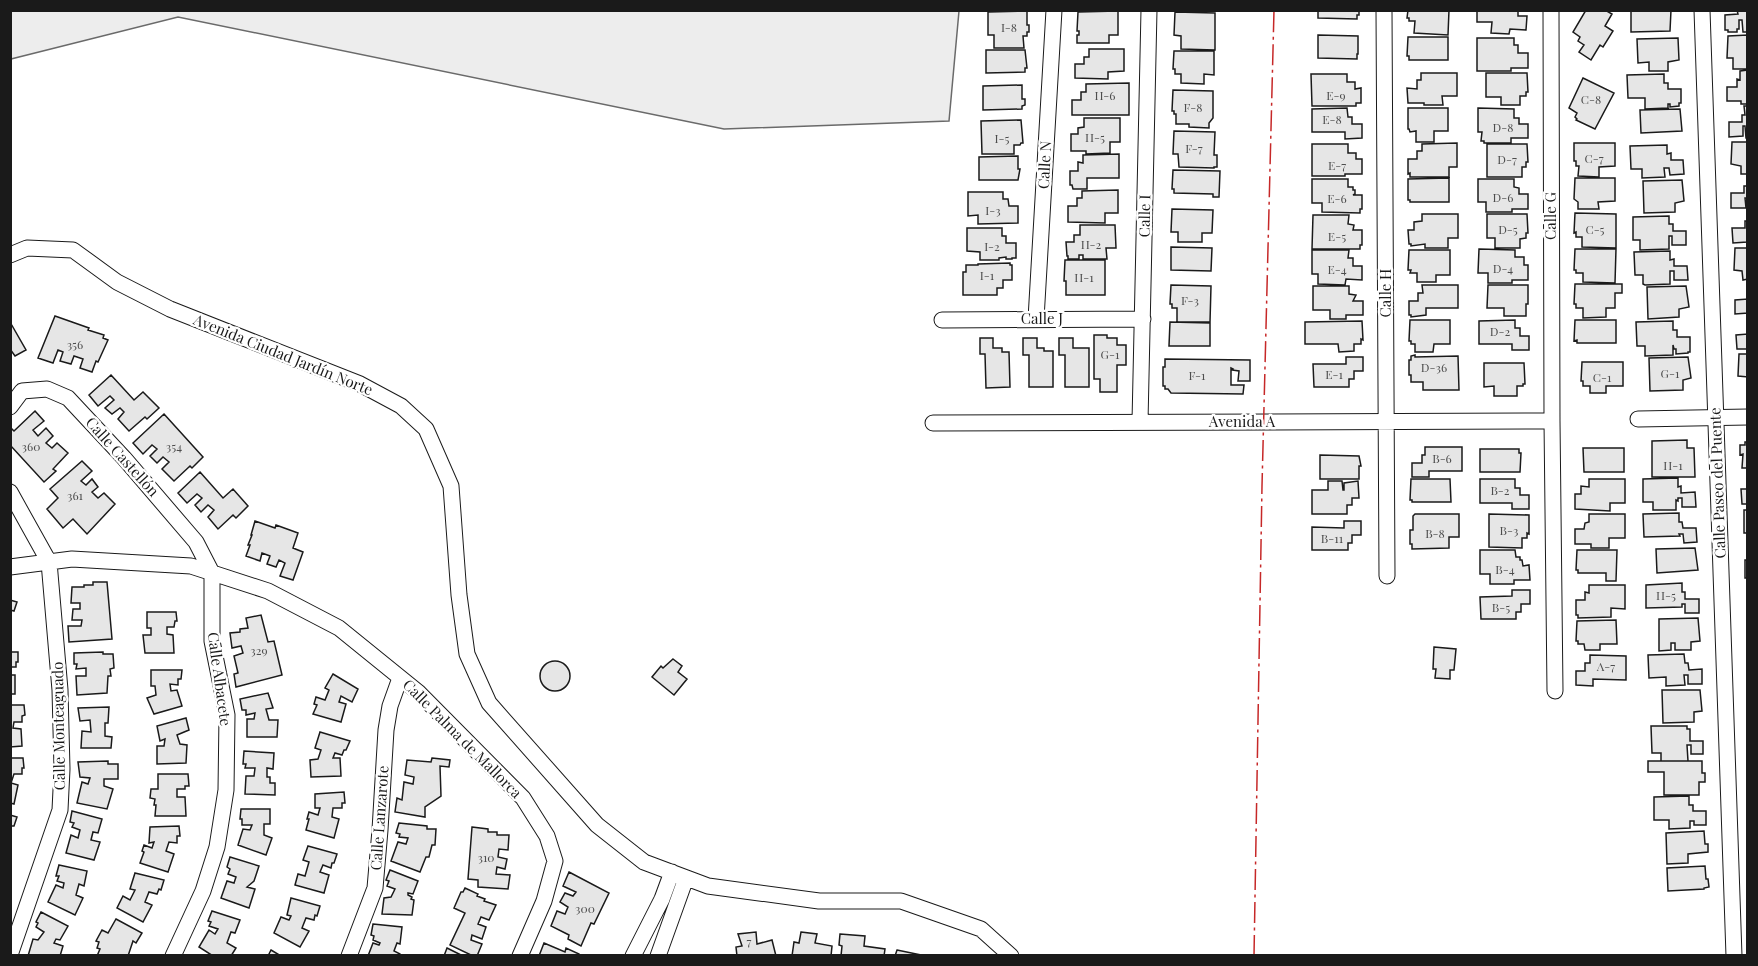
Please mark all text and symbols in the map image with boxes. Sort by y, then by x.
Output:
house number: I-8 [1001,19,1017,35]
house number: H-6 [1094,87,1116,103]
house number: E-9 [1326,87,1346,103]
house number: C-8 [1581,91,1601,107]
house number: F-8 [1184,99,1202,115]
house number: E-8 [1322,111,1342,127]
house number: D-8 [1493,119,1513,135]
house number: H-5 [1085,129,1105,145]
house number: I-5 [995,130,1009,146]
street label: Calle N [1033,140,1055,190]
house number: F-7 [1185,140,1203,156]
house number: C-7 [1584,150,1604,166]
house number: D-7 [1497,151,1517,167]
house number: E-7 [1328,157,1346,173]
house number: D-6 [1493,189,1513,205]
house number: E-6 [1327,190,1347,206]
street label: Calle G [1540,192,1560,240]
street label: Calle I [1134,194,1154,237]
house number: I-3 [985,202,1001,218]
house number: D-5 [1498,221,1518,237]
house number: C-5 [1585,221,1605,237]
house number: E-5 [1328,228,1346,244]
house number: H-2 [1081,236,1102,252]
house number: I-2 [984,238,1000,254]
house number: D-4 [1493,260,1513,276]
house number: E-4 [1327,261,1347,277]
house number: I-1 [980,267,995,283]
house number: H-1 [1074,269,1094,285]
street label: Calle H [1375,269,1395,317]
house number: F-3 [1181,292,1199,308]
street label: Calle J [1021,308,1063,328]
street label: Avenida Ciudad Jardín Norte [190,309,376,399]
house number: D-2 [1490,323,1510,339]
house number: 356 [67,336,83,352]
house number: G-1 [1101,346,1120,362]
house number: D-36 [1421,359,1447,375]
house number: G-1 [1661,365,1680,381]
house number: E-1 [1325,366,1343,382]
house number: F-1 [1189,367,1206,383]
house number: C-1 [1593,369,1612,385]
street label: Calle Paseo del Puente [1704,407,1730,559]
street label: Avenida A [1208,411,1276,431]
street label: Calle Castellón [82,412,164,500]
house number: 360 [22,438,40,454]
house number: 354 [166,438,182,454]
house number: B-6 [1432,450,1452,466]
house number: H-1 [1663,457,1683,473]
house number: B-2 [1490,482,1510,498]
house number: 361 [67,487,84,503]
house number: B-3 [1500,522,1518,538]
house number: B-8 [1425,525,1445,541]
house number: B-11 [1321,530,1344,546]
house number: B-4 [1495,561,1515,577]
house number: H-5 [1656,587,1676,603]
house number: B-5 [1492,599,1510,615]
street label: Calle Albacete [204,631,236,727]
house number: 329 [250,642,268,658]
house number: A-7 [1596,658,1615,674]
street label: Calle Monteaguado [47,661,69,791]
street label: Calle Palma de Mallorca [399,674,527,803]
street label: Calle Lanzarote [365,765,393,871]
house number: 310 [477,849,495,865]
house number: 300 [575,900,595,916]
house number: 7 [747,933,752,949]

